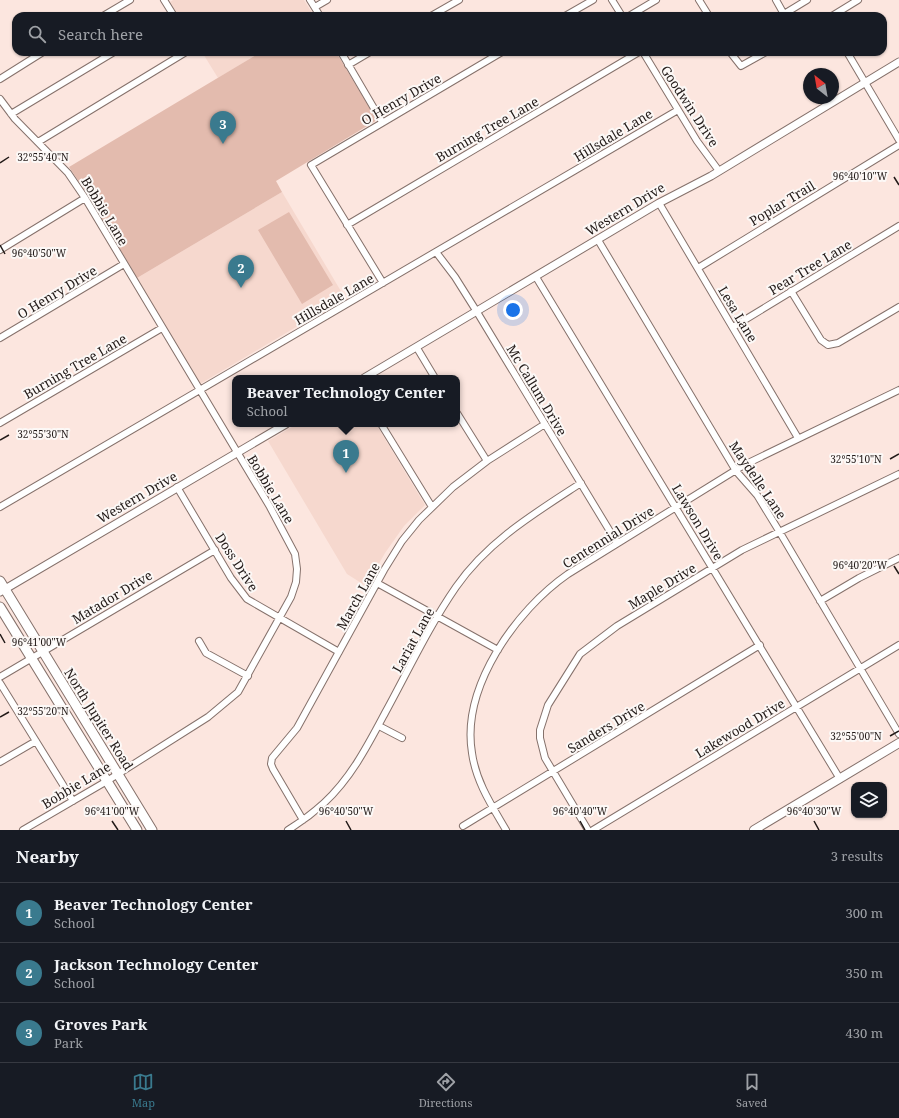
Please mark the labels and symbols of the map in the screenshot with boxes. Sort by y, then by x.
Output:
street label: Goodwin Drive [657,62,723,150]
north arrow [803,68,839,104]
street label: O Henry Drive [358,69,444,129]
street label: Burning Tree Lane [432,92,542,166]
street label: Hillsdale Lane [570,104,656,166]
pin: 3 [210,111,236,144]
text: 32°55'40"N [17,150,69,164]
text: 96°40'10"W [833,169,888,183]
street label: Bobbie Lane [77,173,133,249]
street label: Poplar Trail [746,176,818,230]
street label: Western Drive [582,178,668,240]
street label: Pear Tree Lane [765,235,855,299]
text: 96°40'50"W [12,246,67,260]
pin: 2 [228,255,254,288]
street label: O Henry Drive [14,261,100,323]
street label: Hillsdale Lane [291,269,377,329]
street label: Lesa Lane [714,283,762,345]
your location [503,300,523,320]
street label: Burning Tree Lane [20,329,130,403]
street label: Mc Callum Drive [503,341,571,439]
text: 32°55'30"N [17,427,69,441]
street label: Maydelle Lane [725,437,791,523]
pin: 1 [333,440,359,473]
street label: Bobbie Lane [243,451,299,527]
text: 32°55'10"N [830,452,882,466]
street label: Western Drive [94,467,180,527]
street label: Lawson Drive [668,481,728,564]
street label: Centennial Drive [559,502,657,572]
street label: Doss Drive [211,529,263,595]
text: 96°40'20"W [833,558,888,572]
street label: March Lane [332,559,384,633]
street label: Maple Drive [625,559,699,613]
street label: Matador Drive [69,566,156,628]
street label: Lariat Lane [388,604,438,676]
text: 96°41'00"W [12,635,67,649]
street label: North Jupiter Road [60,665,138,773]
street label: Lakewood Drive [692,694,788,762]
street label: Sanders Drive [564,697,648,757]
text: 32°55'20"N [17,704,69,718]
text: 32°55'00"N [830,729,882,743]
street label: Bobbie Lane [38,757,114,813]
text: 96°41'00"W [85,804,140,818]
text: 96°40'50"W [319,804,374,818]
text: 96°40'40"W [553,804,608,818]
text: 96°40'30"W [787,804,842,818]

